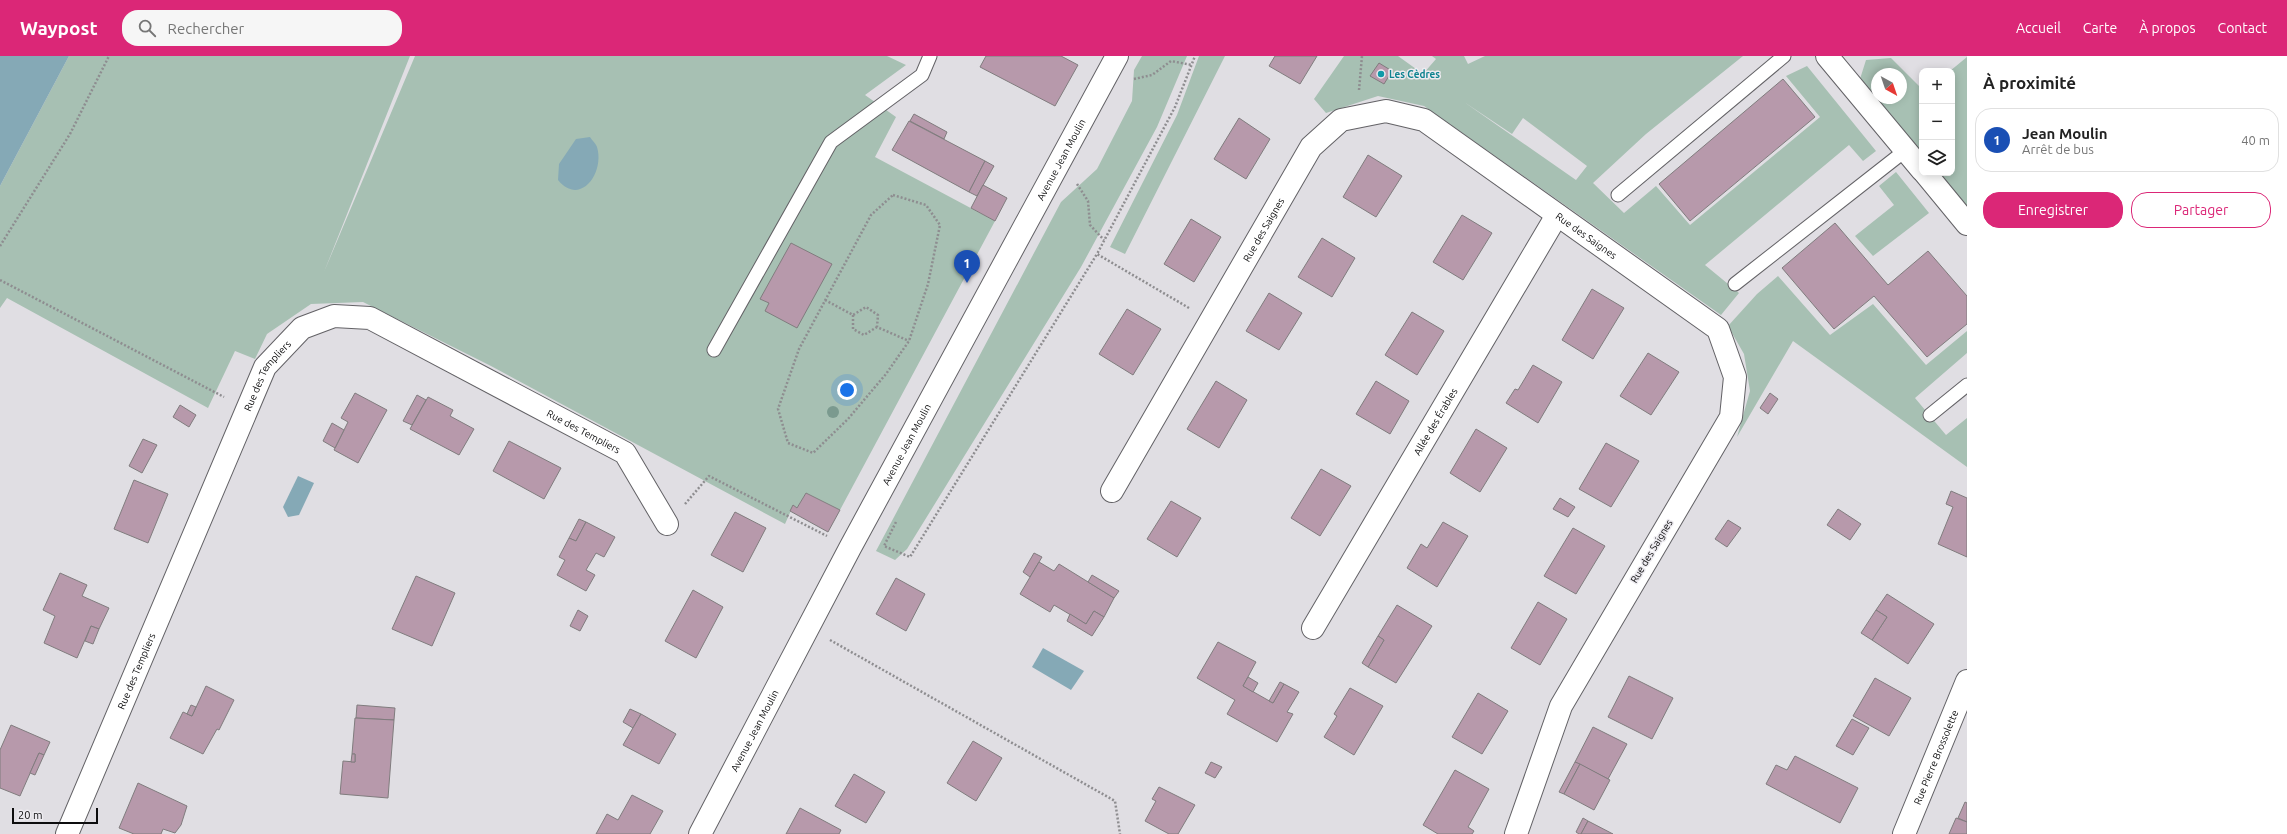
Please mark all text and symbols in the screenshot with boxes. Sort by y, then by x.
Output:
search box [122,10,402,46]
text: Waypost [20,17,98,39]
icon: search [136,17,158,39]
text: Rechercher [168,20,244,37]
text: Accueil [2016,20,2061,36]
text: Carte [2083,20,2117,36]
text: À propos [2139,20,2196,36]
text: Contact [2218,20,2267,36]
north arrow [1871,68,1907,104]
map controls [1919,68,1955,176]
button: + [1919,68,1955,104]
marker: Les Cèdres [1376,69,1386,79]
place label: Les Cèdres [1389,69,1440,80]
text: À proximité [1983,73,2076,92]
button: − [1919,104,1955,140]
street label: Avenue Jean Moulin [1035,117,1088,202]
text: Jean Moulin [2022,125,2108,142]
text: 1 [1993,133,2001,147]
text: 40 m [2241,133,2270,147]
button: layers [1919,140,1955,176]
text: Arrêt de bus [2022,142,2094,156]
button: Enregistrer [1983,192,2123,228]
button: Partager [2131,192,2271,228]
street label: Rue des Saignes [1241,196,1286,264]
street label: Rue des Saignes [1554,211,1619,261]
pin: 1 [954,250,980,283]
street label: Rue des Templiers [242,338,293,413]
your location [837,380,857,400]
street label: Allée des Érables [1411,386,1460,457]
street label: Avenue Jean Moulin [880,402,933,487]
street label: Rue des Templiers [545,408,622,456]
street label: Rue des Saignes [1628,518,1675,585]
street label: Rue des Templiers [116,631,158,711]
street label: Avenue Jean Moulin [729,688,781,773]
street label: Rue Pierre Brossolette [1912,709,1960,806]
scale bar [12,806,98,825]
text: 20 m [18,809,42,821]

